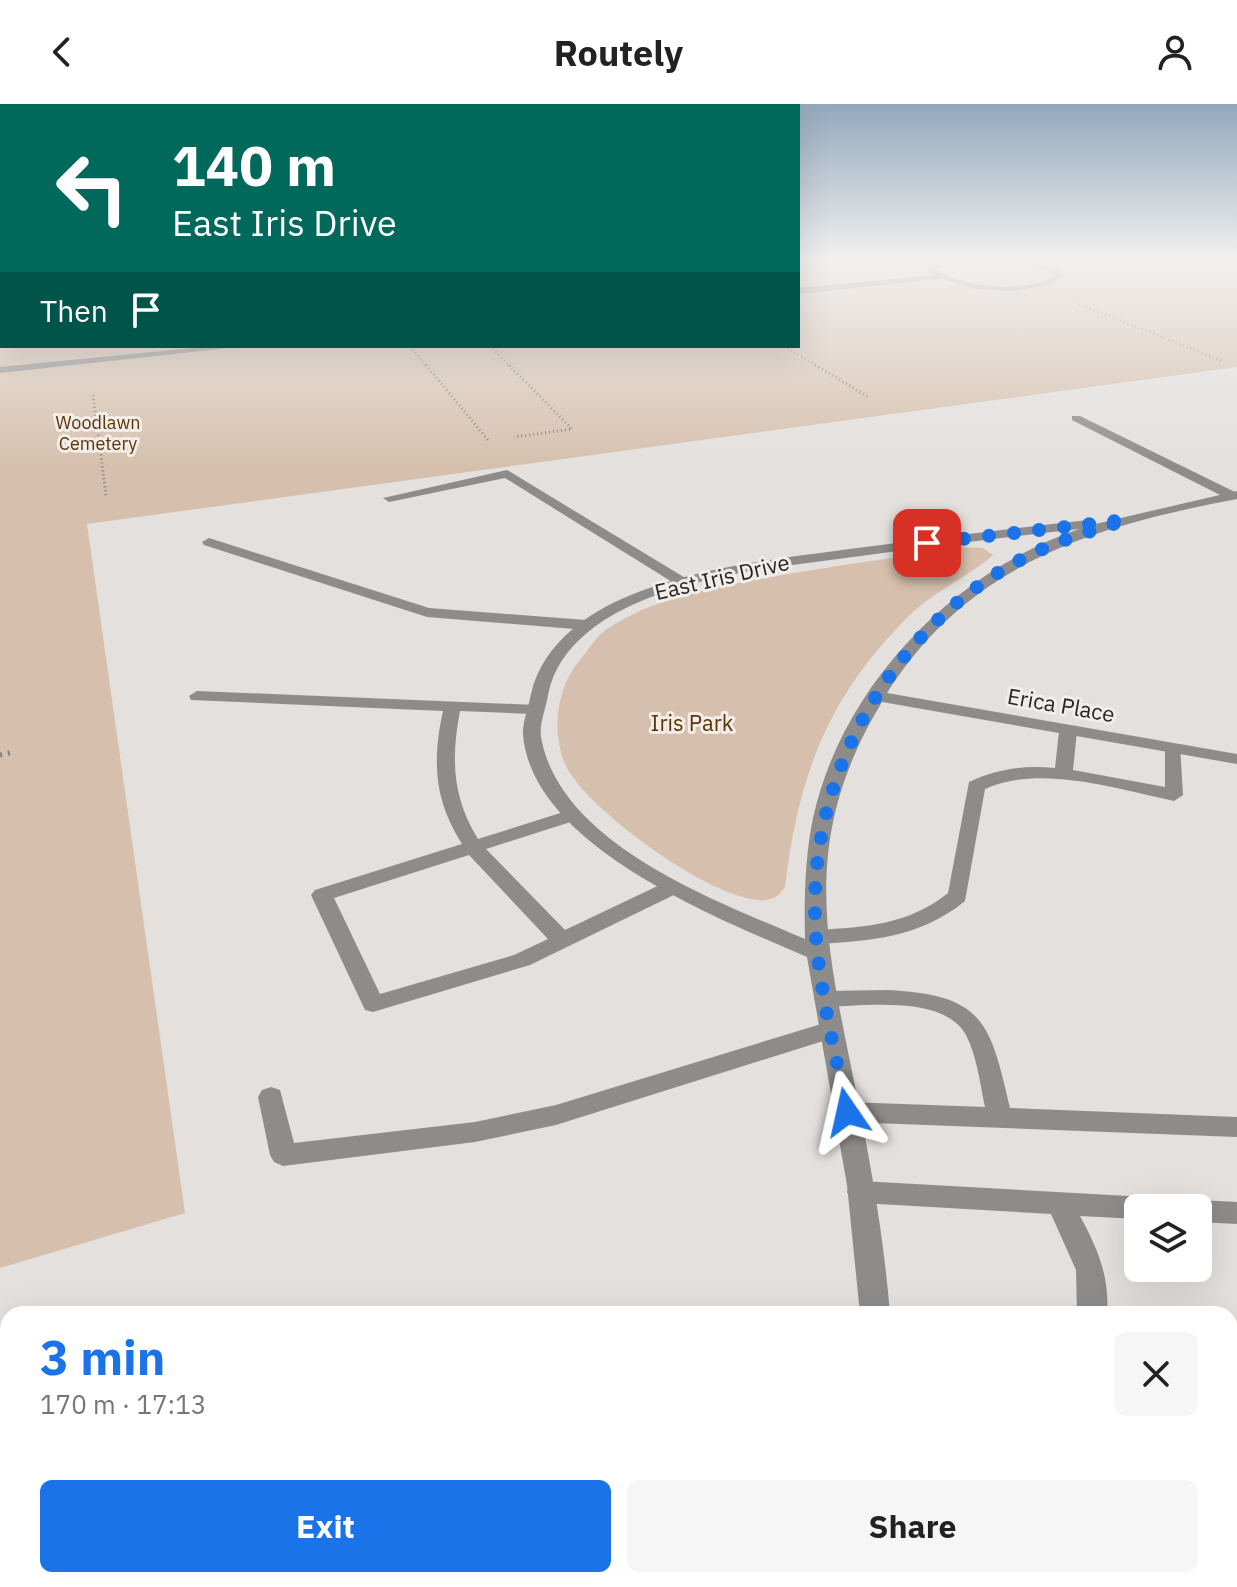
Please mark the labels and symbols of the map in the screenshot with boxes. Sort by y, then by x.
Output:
park label: Woodlawn Cemetery [56,411,140,455]
pin [893,509,961,577]
street label: East Iris Drive [652,547,792,606]
street label: Erica Place [1005,681,1117,728]
park label: Iris Park [651,708,734,737]
position arrow [805,1070,889,1154]

